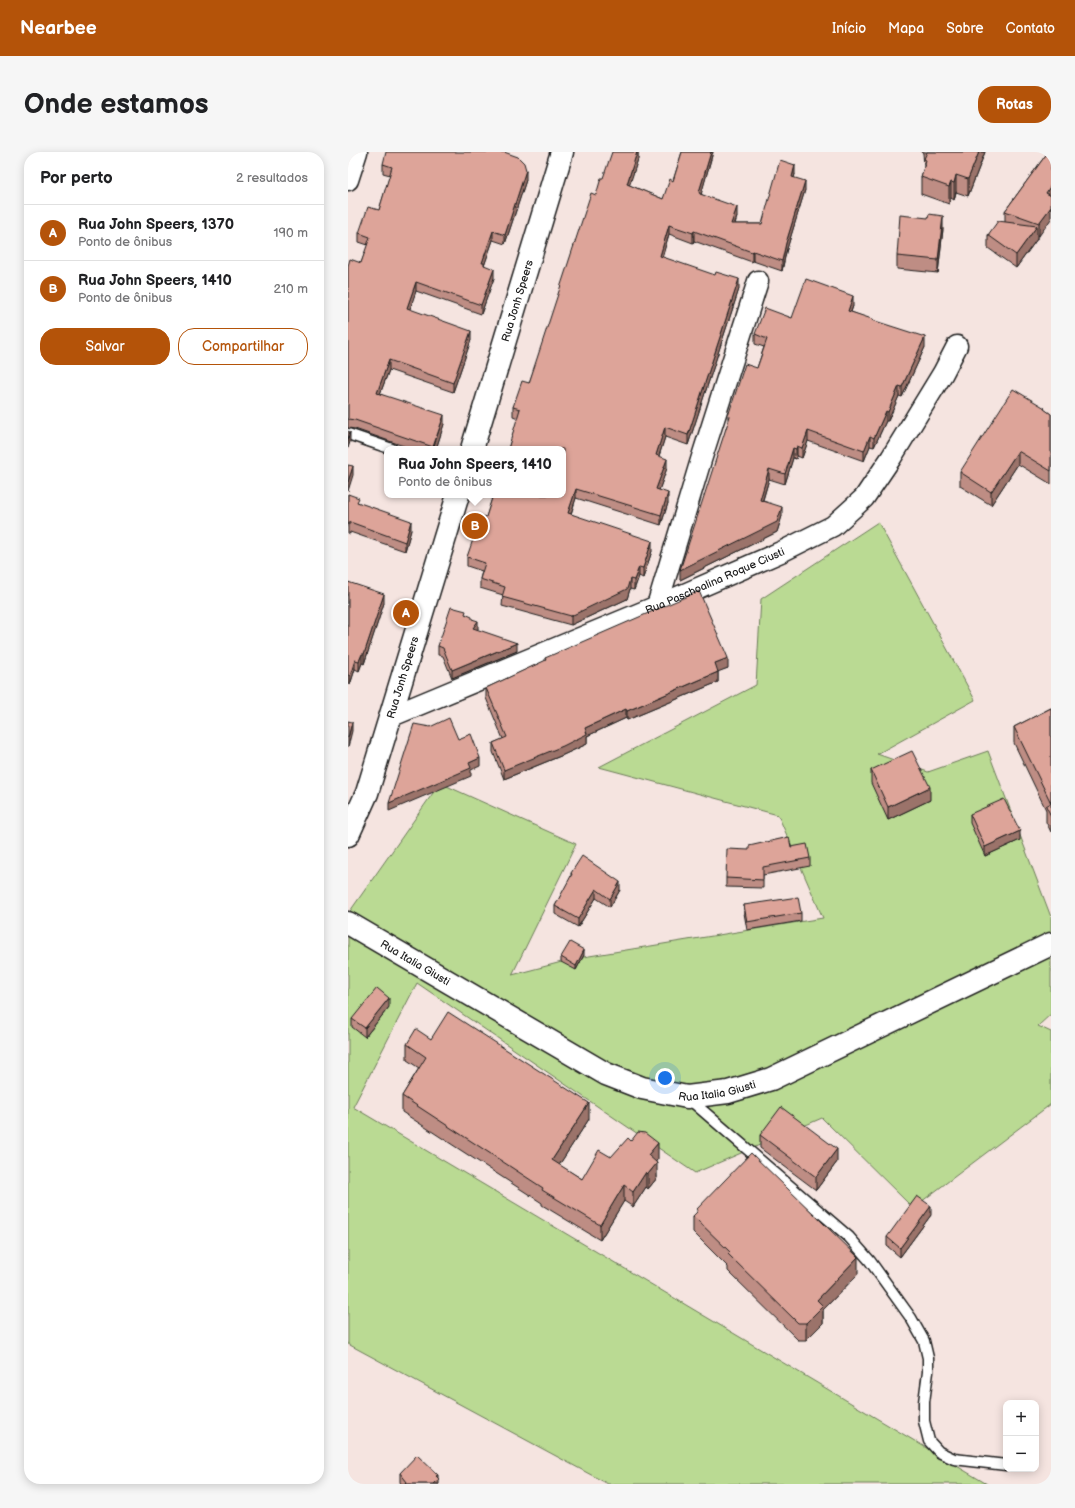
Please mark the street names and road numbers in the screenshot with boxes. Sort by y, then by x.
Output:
street label: Rua Jonh Speers [499,258,536,343]
street label: Rua Paschoalina Roque Ciusti [643,545,787,617]
street label: Rua Jonh Speers [384,634,422,720]
street label: Rua Italia Giusti [378,937,452,988]
street label: Rua Italia Giusti [677,1078,757,1104]

